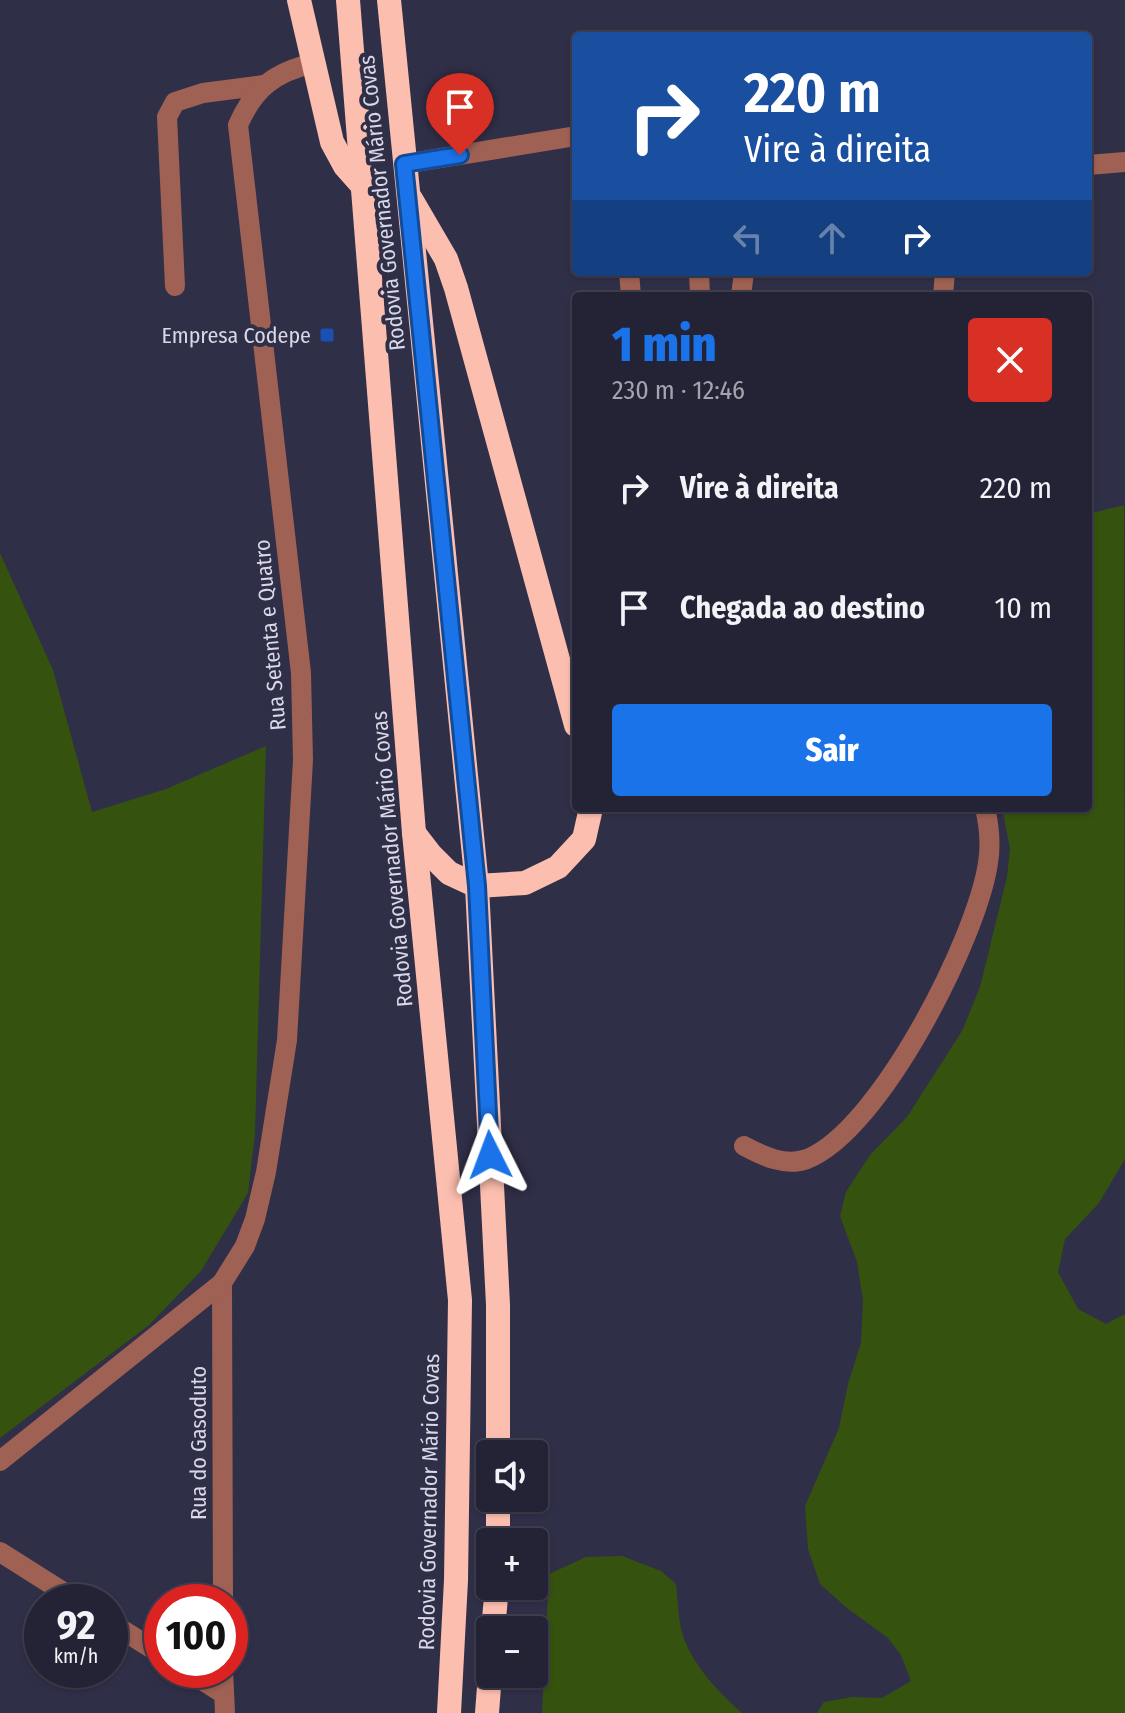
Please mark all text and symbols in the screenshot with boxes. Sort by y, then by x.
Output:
street label: Rodovia Governador Mário Covas [353,54,411,352]
text: 220 m [744,60,881,127]
icon: right [612,64,716,168]
pin [426,73,494,155]
icon: arrive [438,85,482,129]
text: Vire à direita [744,128,931,172]
icon: left [726,216,770,260]
icon: ahead [810,216,854,260]
icon: right [894,216,938,260]
text: 1 min [612,316,716,374]
button: close [968,318,1052,402]
place label: Empresa Codepe [162,322,311,349]
marker: Empresa Codepe [318,326,336,344]
text: 230 m · 12:46 [612,375,745,406]
icon: right [612,466,656,510]
text: Vire à direita [680,470,839,506]
text: 220 m [980,470,1052,506]
street label: Rua Setenta e Quatro [248,538,292,732]
icon: arrive [612,586,656,630]
text: Chegada ao destino [680,590,925,626]
text: 10 m [995,590,1052,626]
button: Sair [612,704,1052,796]
street label: Rodovia Governador Mário Covas [366,710,418,1008]
position arrow [448,1113,532,1197]
street label: Rodovia Governador Mário Covas [413,1353,445,1651]
street label: Rua do Gasoduto [185,1366,212,1520]
map controls [476,1440,548,1688]
button: sound [476,1440,548,1512]
button: + [476,1528,548,1600]
speed limit sign: 100 [144,1584,248,1688]
text: 92 [57,1602,95,1650]
button: − [476,1616,548,1688]
text: km/h [54,1644,98,1668]

